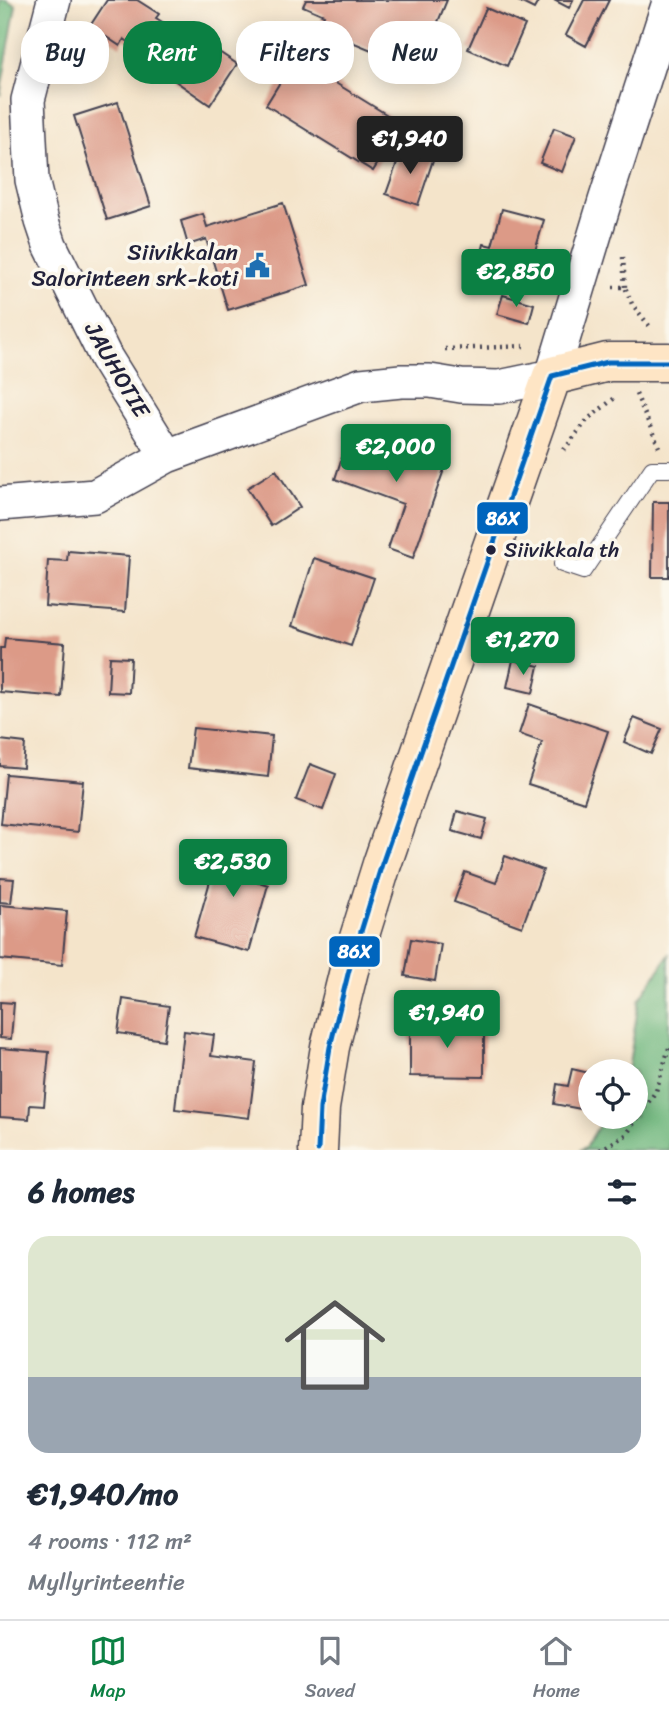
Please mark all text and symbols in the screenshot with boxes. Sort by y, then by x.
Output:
chip: Buy [21,21,109,84]
chip: Rent [123,21,222,84]
chip: Filters [236,21,354,84]
chip: New [368,21,462,84]
pin: €1,940 [353,116,467,176]
text: €1,940 [373,118,447,159]
place label: Siivikkalan Salorinteen srk-koti [31,232,239,299]
pin: €2,850 [459,250,573,309]
public building icon: Siivikkalan Salorinteen srk-koti [244,251,272,279]
text: €2,850 [477,251,555,292]
street label: JAUHOTIE [72,313,162,427]
pin: €2,000 [339,424,453,484]
text: €2,000 [357,426,435,467]
line badge: 86X [476,501,529,535]
text: 86X [485,502,521,535]
place label: Siivikkala th [504,531,619,569]
marker: Siivikkala th [484,543,498,557]
pin: €1,270 [466,618,580,677]
text: €1,270 [487,619,559,660]
pin: €2,530 [176,839,290,899]
text: €2,530 [195,841,271,882]
line badge: 86X [328,935,381,968]
text: 86X [337,935,373,968]
pin: €1,940 [390,990,504,1050]
text: €1,940 [410,992,484,1033]
map controls [578,1059,648,1129]
button: locate [578,1059,648,1129]
text: 6 homes [28,1165,135,1219]
icon: filters [603,1173,641,1211]
icon: home [272,1282,398,1408]
text: €1,940/mo [28,1467,178,1521]
text: 4 rooms · 112 m² [28,1521,192,1562]
text: Myllyrinteentie [28,1562,185,1603]
tab: Map [89,1632,127,1707]
tab: Saved [305,1632,355,1707]
tab: Home [533,1632,580,1707]

